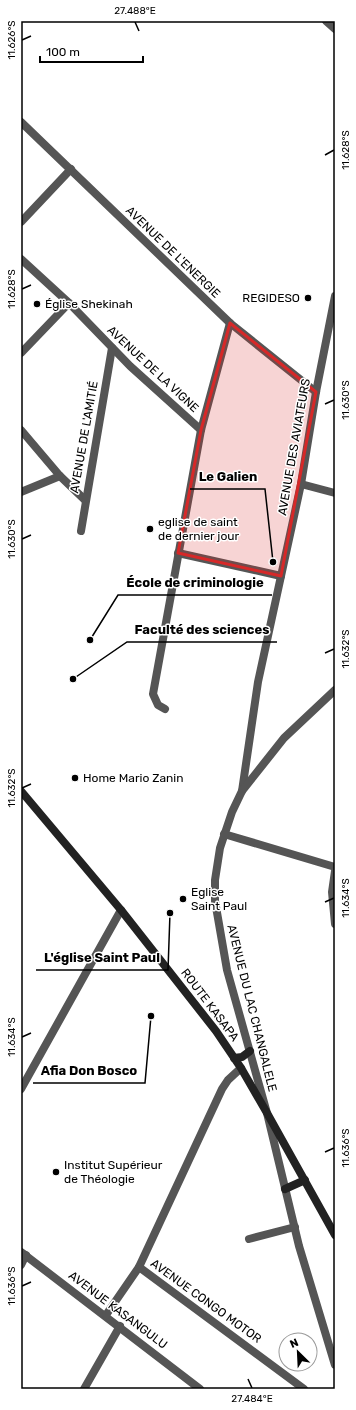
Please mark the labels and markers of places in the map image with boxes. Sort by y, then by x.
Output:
place label: REGIDESO [242,291,300,305]
marker: REGIDESO [303,293,313,303]
place label: Église Shekinah [45,297,133,311]
marker: Église Shekinah [32,299,42,309]
callout: Le Galien [190,464,265,489]
place label: eglise de saint de dernier jour [158,515,240,543]
marker: eglise de saint de dernier jour [145,524,155,534]
callout: École de criminologie [118,570,272,595]
callout: Faculté des sciences [127,617,277,642]
place label: Home Mario Zanin [83,771,184,785]
marker: Home Mario Zanin [70,773,80,783]
place label: Eglise Saint Paul [191,885,247,913]
marker: Eglise Saint Paul [178,894,188,904]
callout: L'église Saint Paul [36,945,168,970]
callout: Afia Don Bosco [33,1058,145,1083]
place label: Institut Supérieur de Théologie [64,1158,163,1186]
marker: Institut Supérieur de Théologie [51,1167,61,1177]

